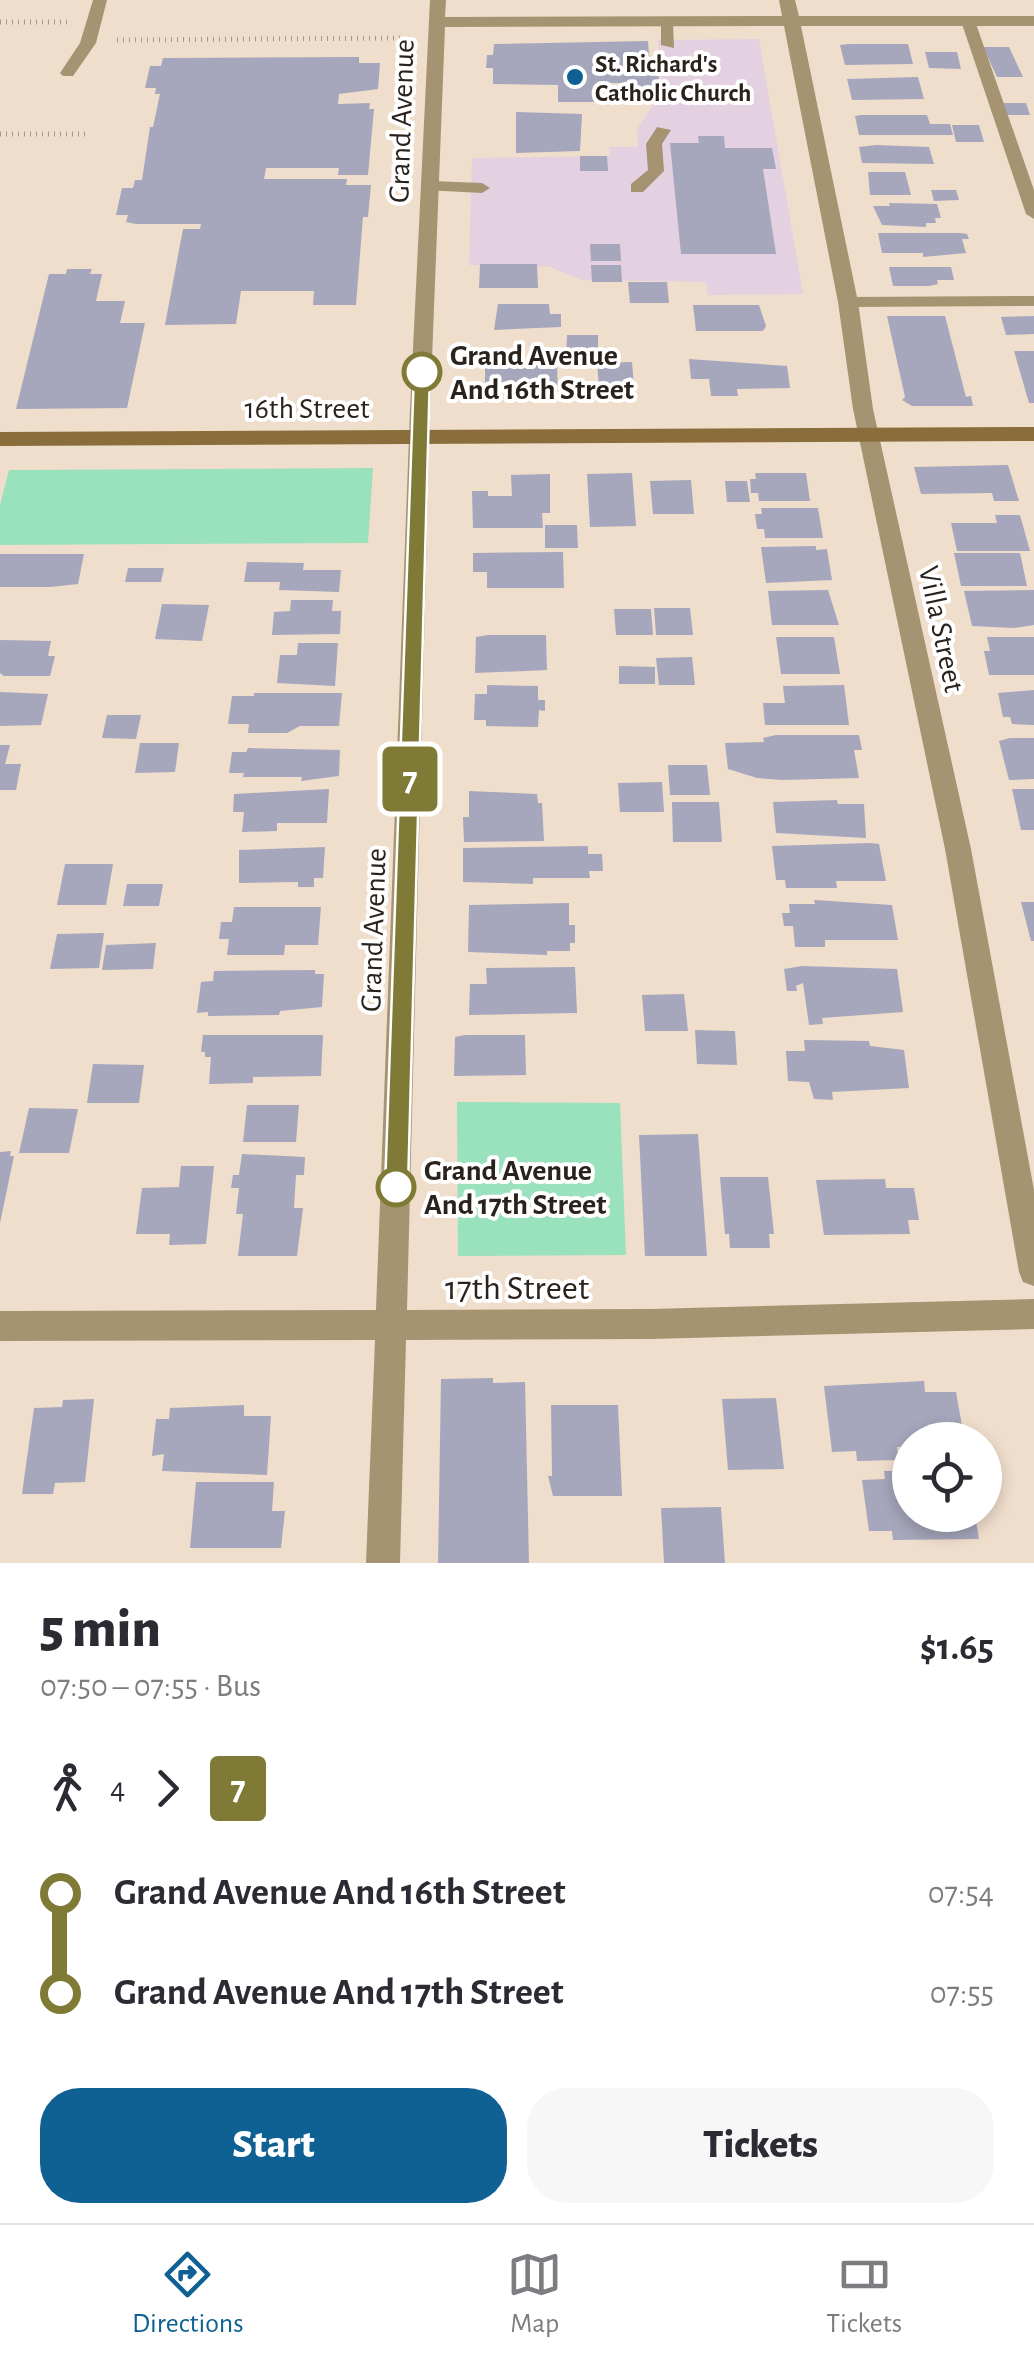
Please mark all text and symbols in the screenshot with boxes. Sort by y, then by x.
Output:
street label: Grand Avenue [384,39,420,203]
place label: St. Richard's Catholic Church [595,52,751,106]
marker: St. Richard's Catholic Church [564,66,586,88]
place label: Grand Avenue And 16th Street [450,341,634,405]
marker: Grand Avenue And 16th Street [403,353,441,391]
street label: 16th Street [244,394,370,424]
street label: Villa Street [913,563,969,696]
line badge: 7 [378,746,442,812]
text: 7 [402,762,418,797]
street label: Grand Avenue [356,848,392,1012]
place label: Grand Avenue And 17th Street [424,1156,606,1220]
marker: Grand Avenue And 17th Street [377,1168,415,1206]
street label: 17th Street [445,1271,589,1306]
map controls [892,1422,1002,1532]
button: locate [892,1422,1002,1532]
text: 5 min [40,1602,161,1657]
text: $1.65 [920,1629,994,1667]
text: 07:50 – 07:55 · Bus [40,1670,261,1702]
icon: walk [40,1761,95,1816]
icon: forward [140,1761,195,1816]
text: 7 [230,1771,246,1806]
text: 4 [110,1772,125,1804]
text: Grand Avenue And 16th Street [114,1874,566,1912]
text: 07:54 [928,1877,994,1909]
text: Grand Avenue And 17th Street [114,1974,564,2012]
text: 07:55 [930,1977,994,2009]
button: Start [40,2088,507,2203]
button: Tickets [527,2088,994,2203]
tab: Directions [132,2247,244,2341]
tab: Map [507,2247,562,2341]
tab: Tickets [826,2247,902,2341]

